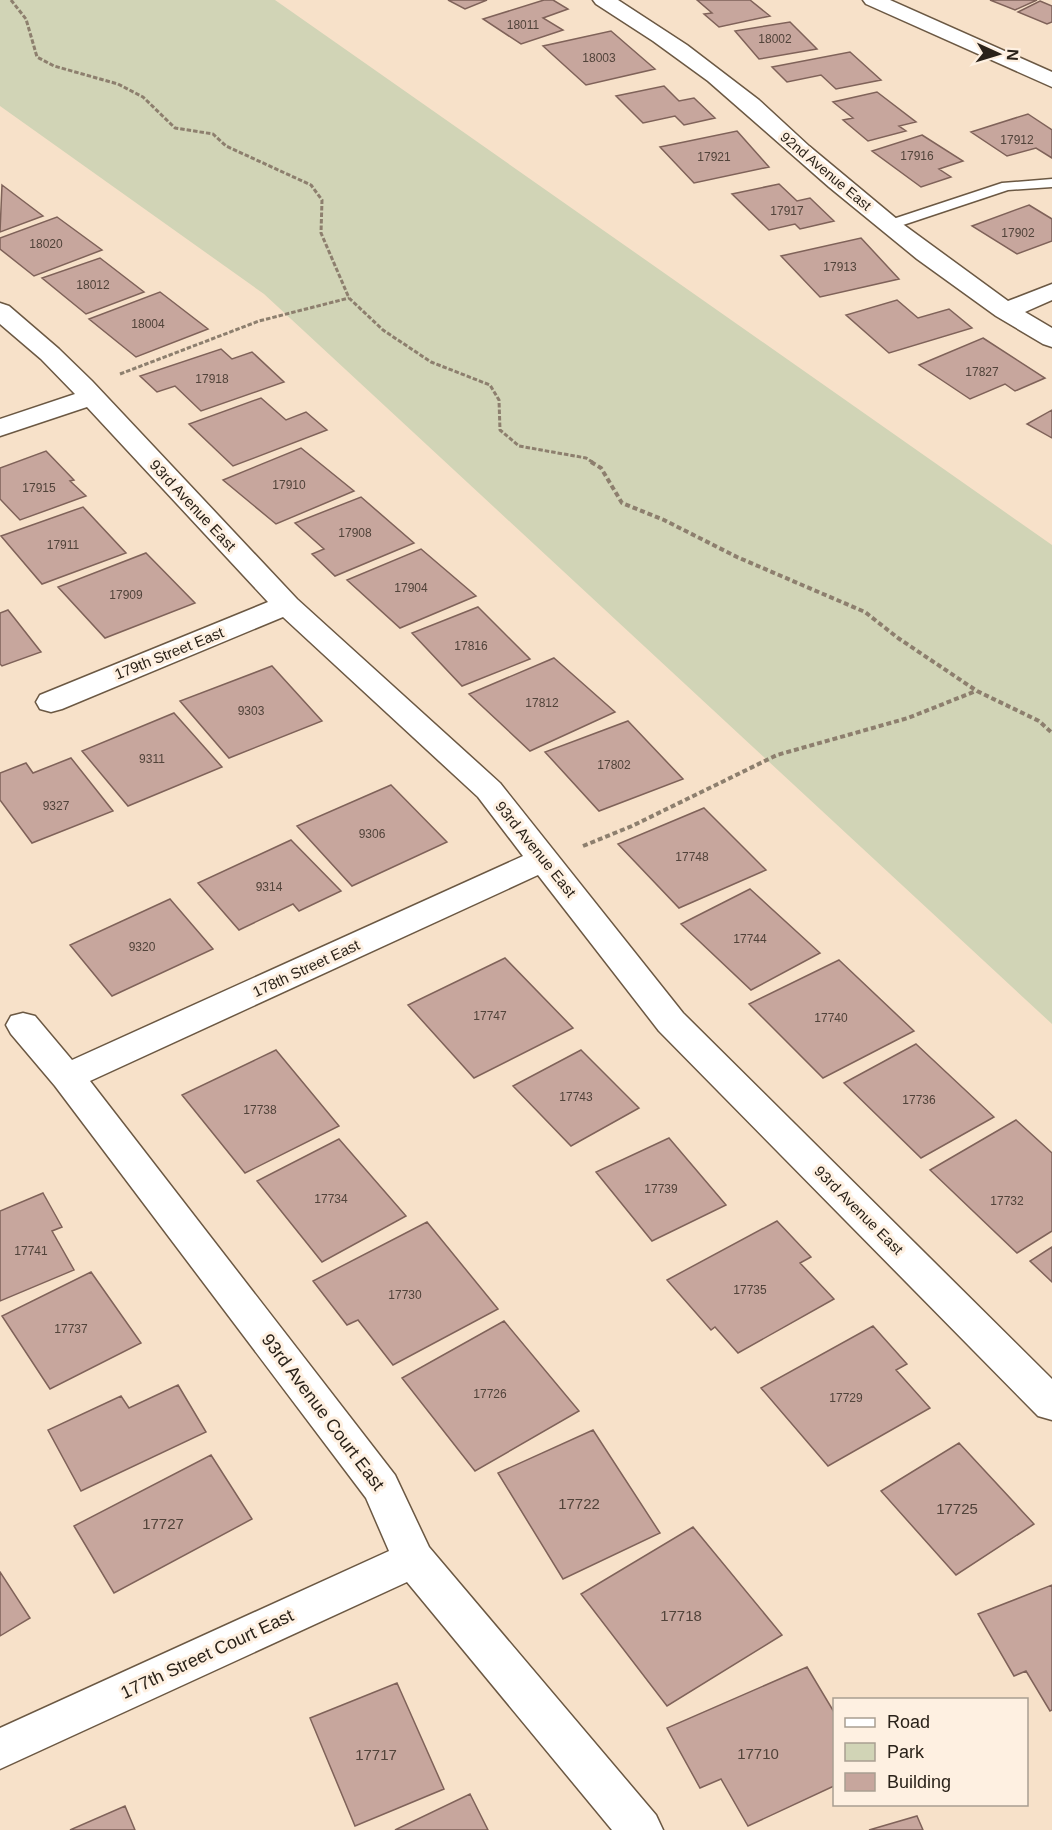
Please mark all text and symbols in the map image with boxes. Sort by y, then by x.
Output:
house number: 18011 [507,18,540,32]
north arrow [968,24,1028,84]
house number: 18002 [758,32,792,46]
text: N [1004,49,1021,61]
house number: 18003 [582,51,616,65]
street label: 92nd Avenue East [777,128,875,214]
house number: 17912 [1000,133,1034,147]
house number: 17916 [900,149,934,163]
house number: 17921 [697,150,731,164]
house number: 17917 [770,204,804,218]
house number: 17902 [1001,226,1035,240]
house number: 18020 [29,237,63,251]
house number: 17913 [823,260,857,274]
house number: 18012 [76,278,110,292]
house number: 18004 [131,317,165,331]
house number: 17827 [965,365,999,379]
house number: 17918 [195,372,229,386]
street label: 93rd Avenue East [146,456,240,555]
house number: 17910 [272,478,306,492]
house number: 17915 [22,481,56,495]
house number: 17908 [338,526,372,540]
house number: 17911 [47,538,80,552]
house number: 17904 [394,581,428,595]
house number: 17909 [109,588,143,602]
street label: 179th Street East [112,623,227,683]
house number: 17816 [454,639,488,653]
house number: 17812 [525,696,559,710]
house number: 9303 [238,704,265,718]
house number: 9311 [139,752,165,766]
house number: 17802 [597,758,631,772]
street label: 93rd Avenue East [492,798,580,901]
house number: 9327 [43,799,70,813]
house number: 9306 [359,827,386,841]
house number: 17748 [675,850,709,864]
house number: 9314 [256,880,283,894]
house number: 17744 [733,932,767,946]
street label: 178th Street East [250,935,363,1000]
house number: 9320 [129,940,156,954]
house number: 17747 [473,1009,507,1023]
house number: 17740 [814,1011,848,1025]
house number: 17743 [559,1090,593,1104]
house number: 17736 [902,1093,936,1107]
house number: 17738 [243,1103,277,1117]
street label: 93rd Avenue East [811,1162,907,1258]
house number: 17739 [644,1182,678,1196]
house number: 17734 [314,1192,348,1206]
house number: 17732 [990,1194,1024,1208]
house number: 17741 [14,1244,48,1258]
house number: 17735 [733,1283,767,1297]
house number: 17730 [388,1288,422,1302]
house number: 17737 [54,1322,88,1336]
street label: 93rd Avenue Court East [258,1330,388,1494]
house number: 17726 [473,1387,507,1401]
house number: 17729 [829,1391,863,1405]
house number: 17722 [558,1495,600,1512]
house number: 17725 [936,1500,978,1517]
house number: 17727 [142,1515,184,1532]
street label: 177th Street Court East [118,1605,296,1703]
house number: 17718 [660,1607,702,1624]
legend [833,1698,1028,1806]
text: Road [887,1712,930,1732]
text: Park [887,1742,925,1762]
house number: 17710 [737,1745,779,1762]
house number: 17717 [355,1746,397,1763]
text: Building [887,1772,951,1792]

